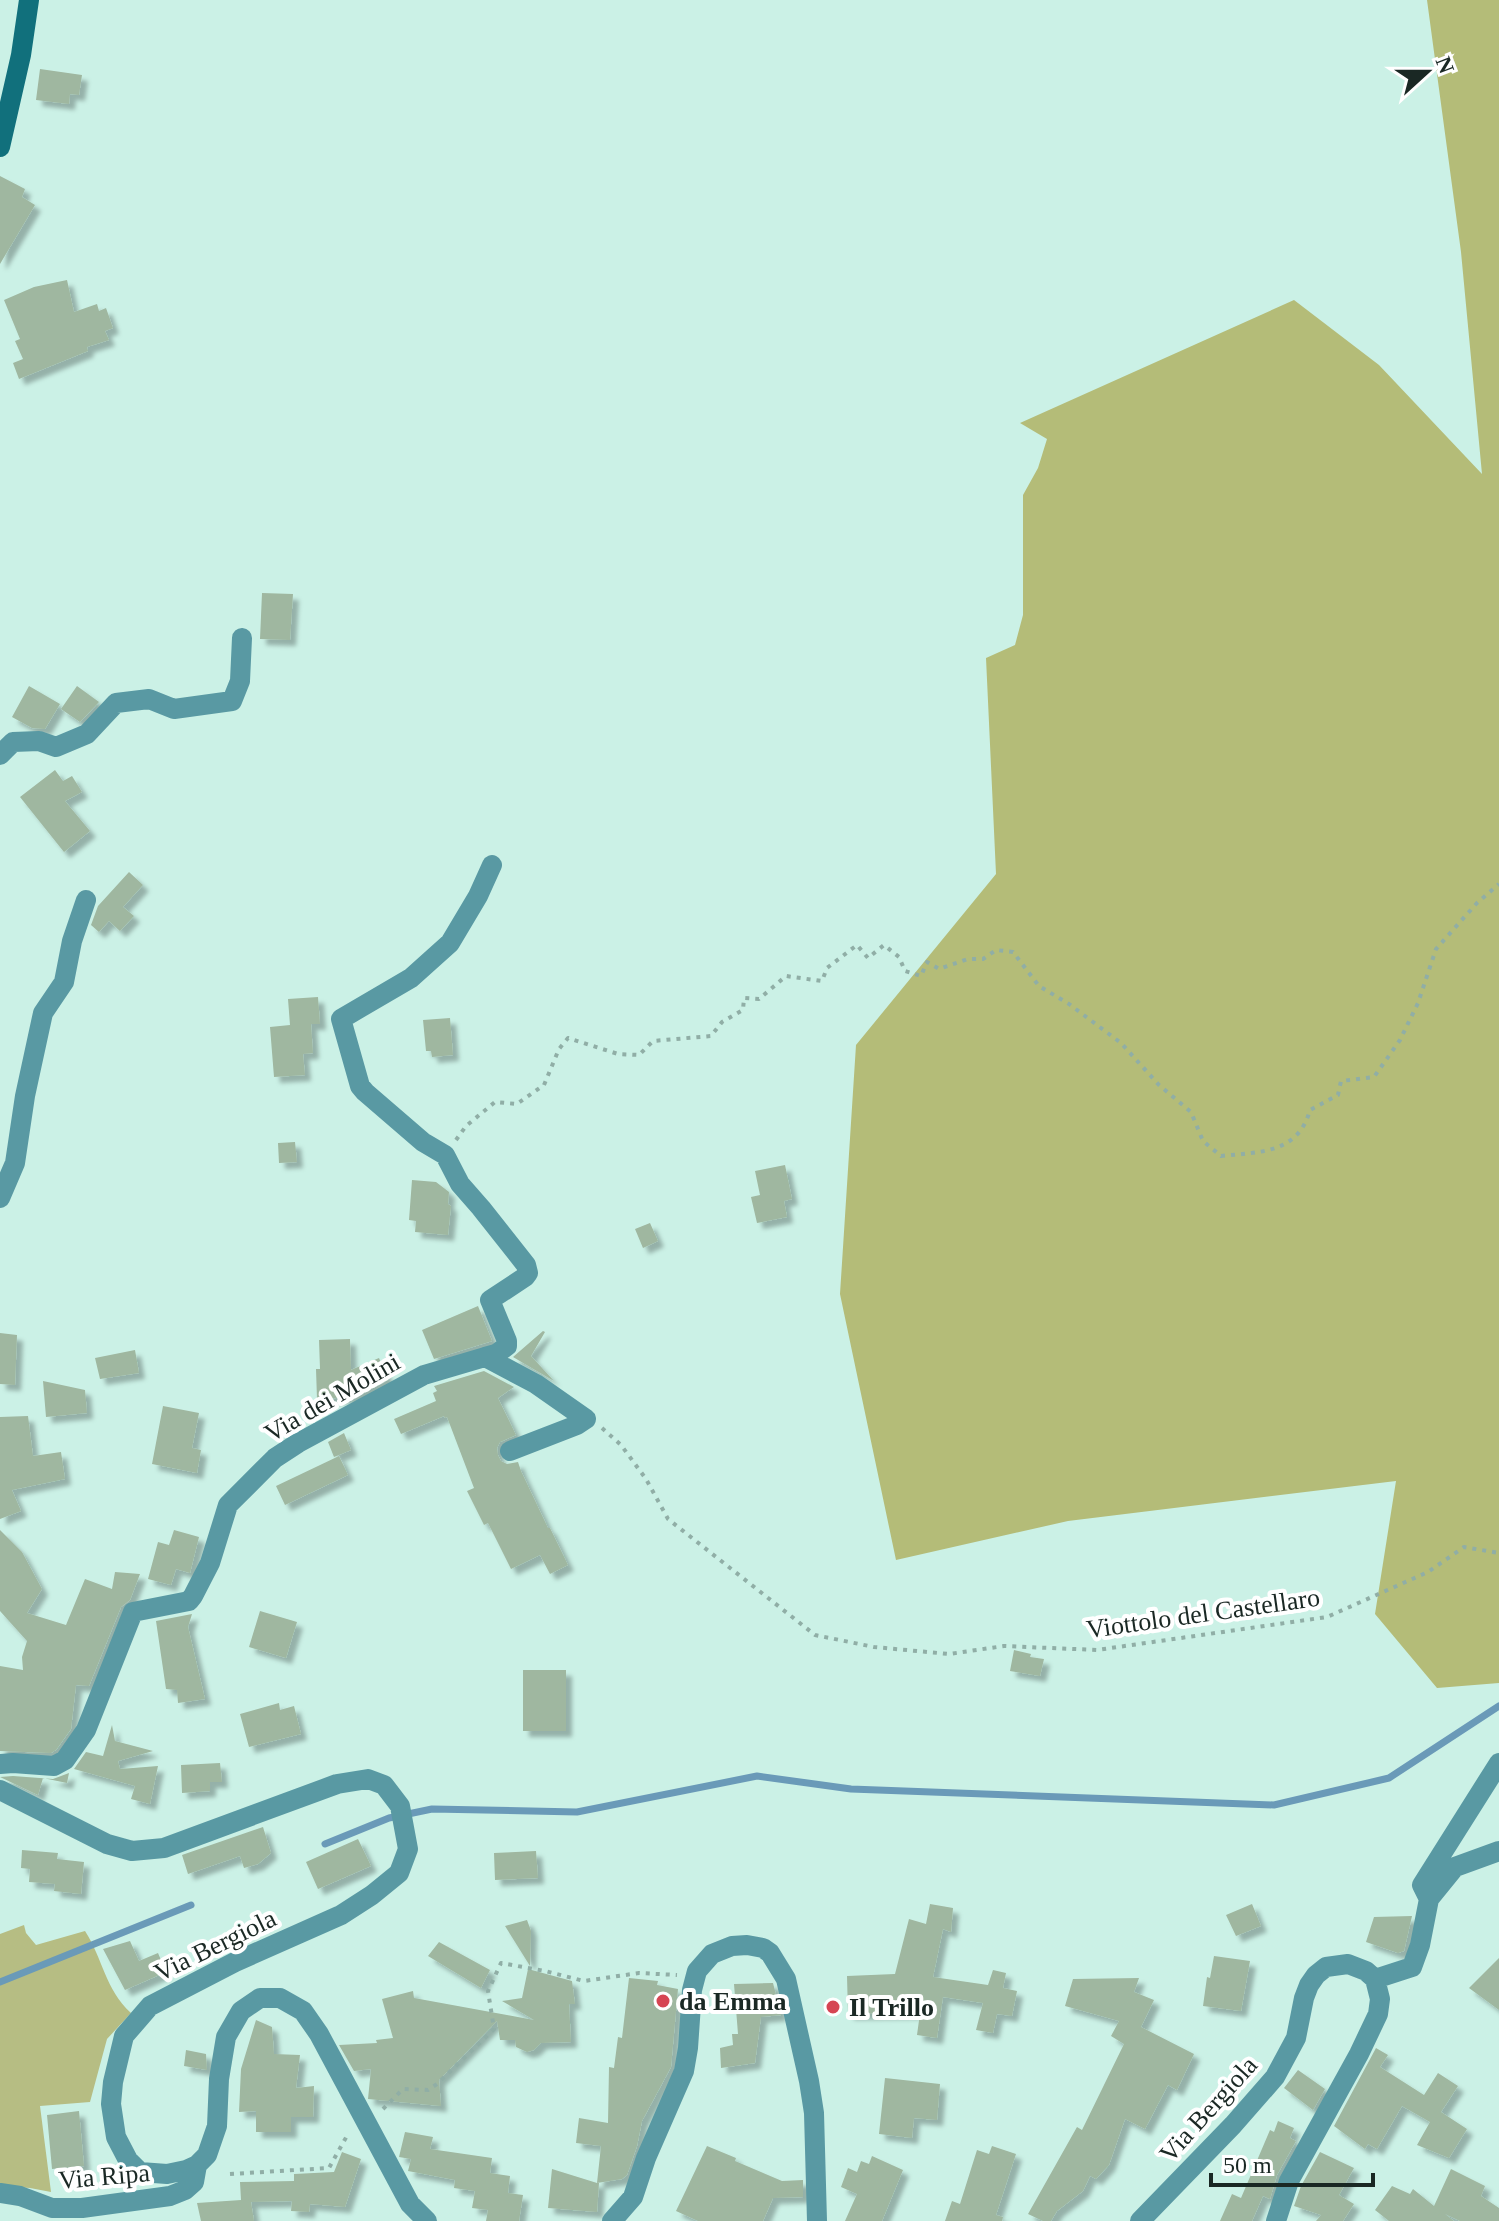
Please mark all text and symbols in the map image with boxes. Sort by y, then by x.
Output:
north arrow [1387,32,1467,112]
text: N [1431,53,1460,77]
street label: Via dei Molini [259,1347,405,1448]
street label: Viottolo del Castellaro [1085,1583,1322,1644]
street label: Via Bergiola [150,1903,281,1987]
place label: da Emma [679,1987,787,2016]
marker: da Emma [654,1992,672,2010]
place label: Il Trillo [849,1993,934,2022]
marker: Il Trillo [824,1998,842,2016]
street label: Via Bergiola [1154,2050,1263,2168]
scale bar [1211,2137,1373,2187]
text: 50 m [1223,2152,1272,2178]
street label: Via Ripa [57,2158,151,2195]

